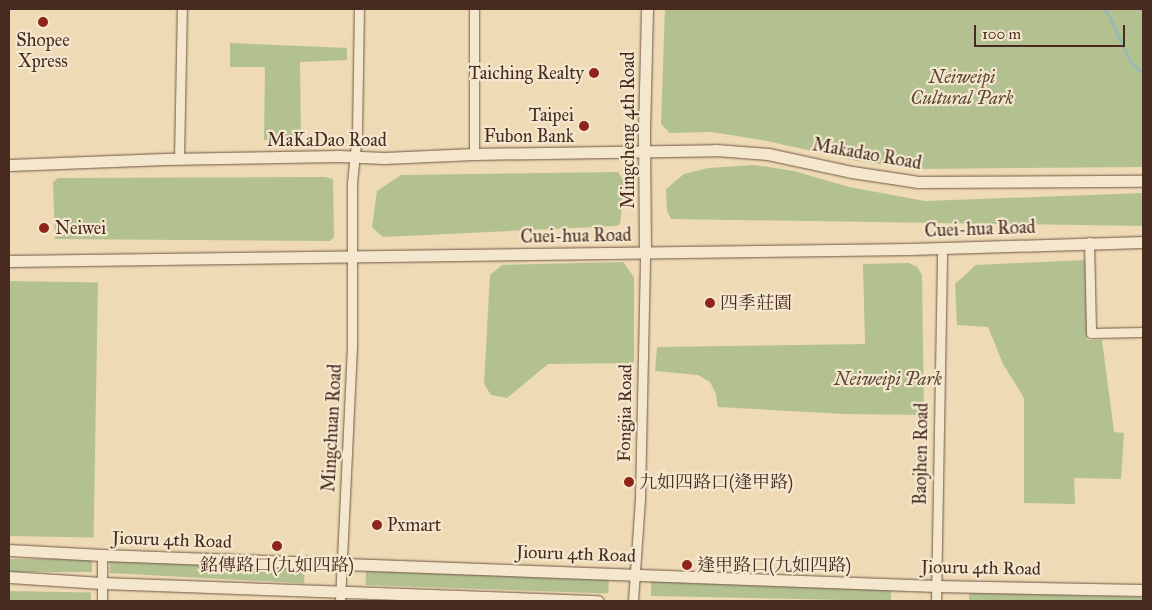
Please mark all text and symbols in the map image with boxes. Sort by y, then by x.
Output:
scale bar [977,15,1128,47]
marker: Shopee Xpress [37,16,49,28]
text: 100 m [982,25,1021,43]
place label: Shopee Xpress [16,30,70,72]
street label: Mingcheng 4th Road [617,51,639,209]
place label: Taiching Realty [468,62,584,84]
marker: Taiching Realty [588,67,600,79]
park label: Neiweipi Cultural Park [911,67,1013,110]
place label: Taipei Fubon Bank [484,105,574,148]
marker: Taipei Fubon Bank [578,120,590,132]
street label: MaKaDao Road [267,129,387,151]
street label: Makadao Road [811,134,923,174]
street label: Cuei-hua Road [924,216,1036,242]
place label: Neiwei [55,217,106,239]
marker: Neiwei [37,221,51,235]
street label: Cuei-hua Road [520,224,632,248]
place label: 四季莊園 [720,292,792,314]
marker: 四季莊園 [704,297,716,309]
street label: Mingchuan Road [318,363,346,493]
street label: Fongjia Road [613,364,637,462]
park label: Neiweipi Park [834,368,942,390]
street label: Baojhen Road [909,403,933,505]
place label: 九如四路口(逢甲路) [639,471,793,493]
marker: 九如四路口(逢甲路) [623,476,635,488]
place label: Pxmart [387,514,441,536]
marker: Pxmart [371,519,383,531]
street label: Jiouru 4th Road [112,527,232,553]
marker: 銘傳路口(九如四路) [271,540,283,552]
street label: Jiouru 4th Road [516,541,636,567]
place label: 銘傳路口(九如四路) [200,554,354,576]
place label: 逢甲路口(九如四路) [697,554,851,576]
street label: Jiouru 4th Road [921,556,1041,580]
marker: 逢甲路口(九如四路) [681,559,693,571]

